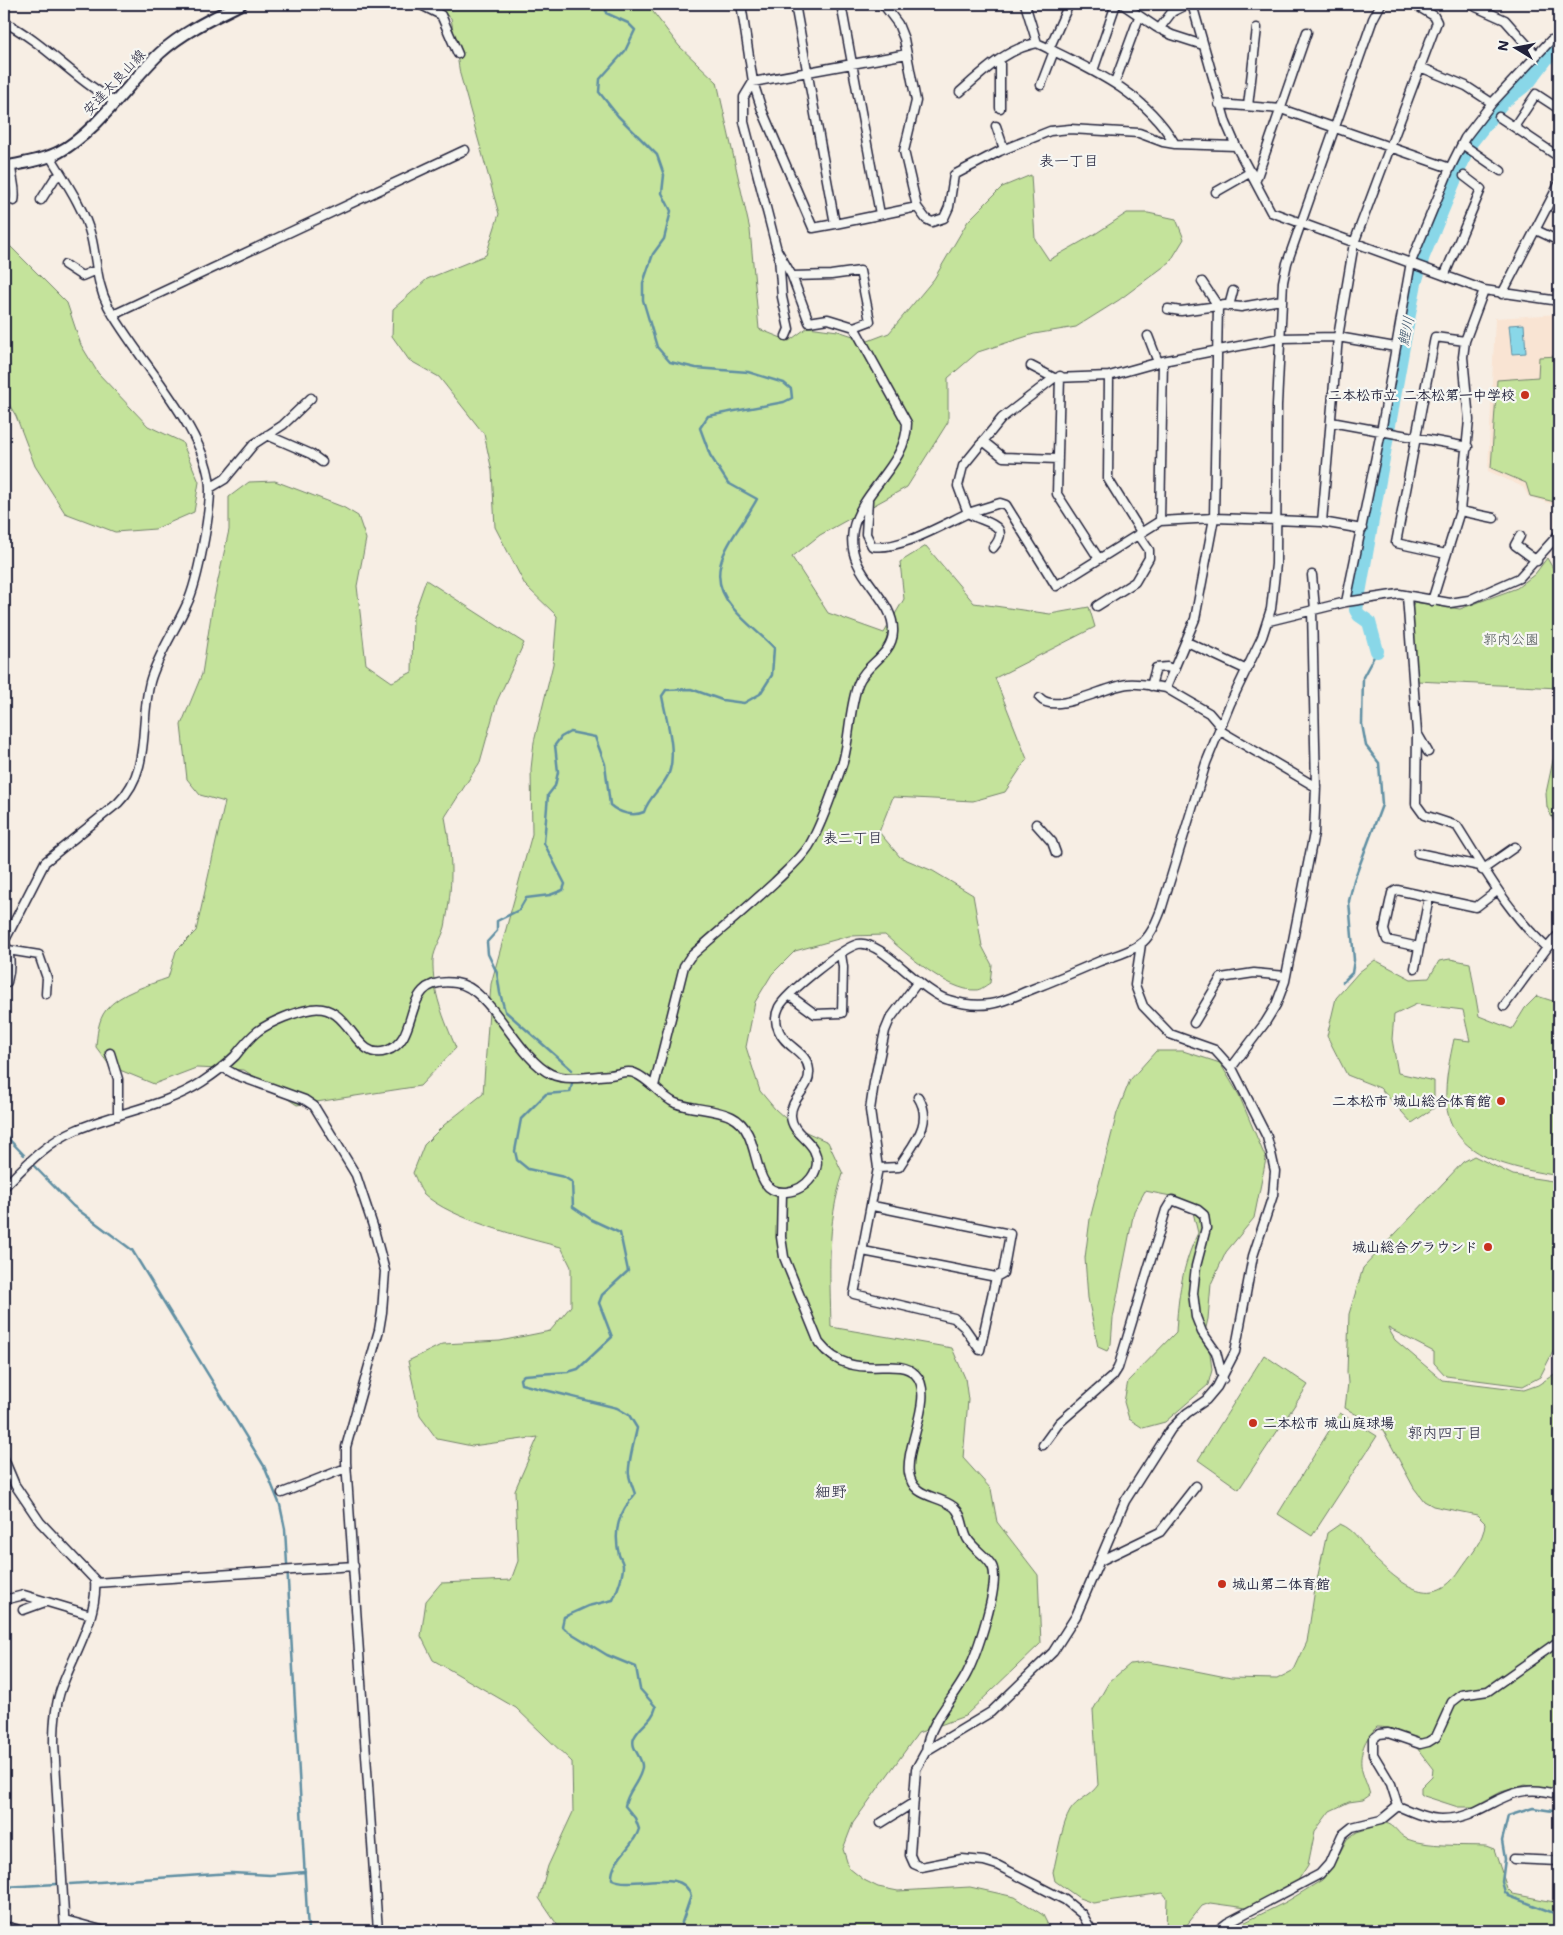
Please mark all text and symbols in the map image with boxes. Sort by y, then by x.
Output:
north arrow [1490,22,1540,72]
text: N [1492,39,1513,53]
street label: 安達太良山線 [78,44,149,119]
district label: 表一丁目 [1039,150,1099,170]
water label: 鯉川 [1392,314,1418,348]
place label: 二本松市立 二本松第一中学校 [1328,385,1515,404]
marker: 二本松市立 二本松第一中学校 [1519,389,1531,401]
park label: 郭内公園 [1483,629,1539,648]
district label: 表二丁目 [823,827,883,847]
place label: 二本松市 城山総合体育館 [1332,1091,1491,1110]
marker: 二本松市 城山総合体育館 [1495,1095,1507,1107]
place label: 城山総合グラウンド [1352,1237,1478,1256]
marker: 城山総合グラウンド [1482,1241,1494,1253]
place label: 二本松市 城山庭球場 [1263,1413,1394,1432]
marker: 二本松市 城山庭球場 [1247,1417,1259,1429]
district label: 郭内四丁目 [1407,1422,1483,1442]
district label: 細野 [815,1480,847,1501]
place label: 城山第二体育館 [1232,1574,1330,1593]
marker: 城山第二体育館 [1216,1578,1228,1590]

